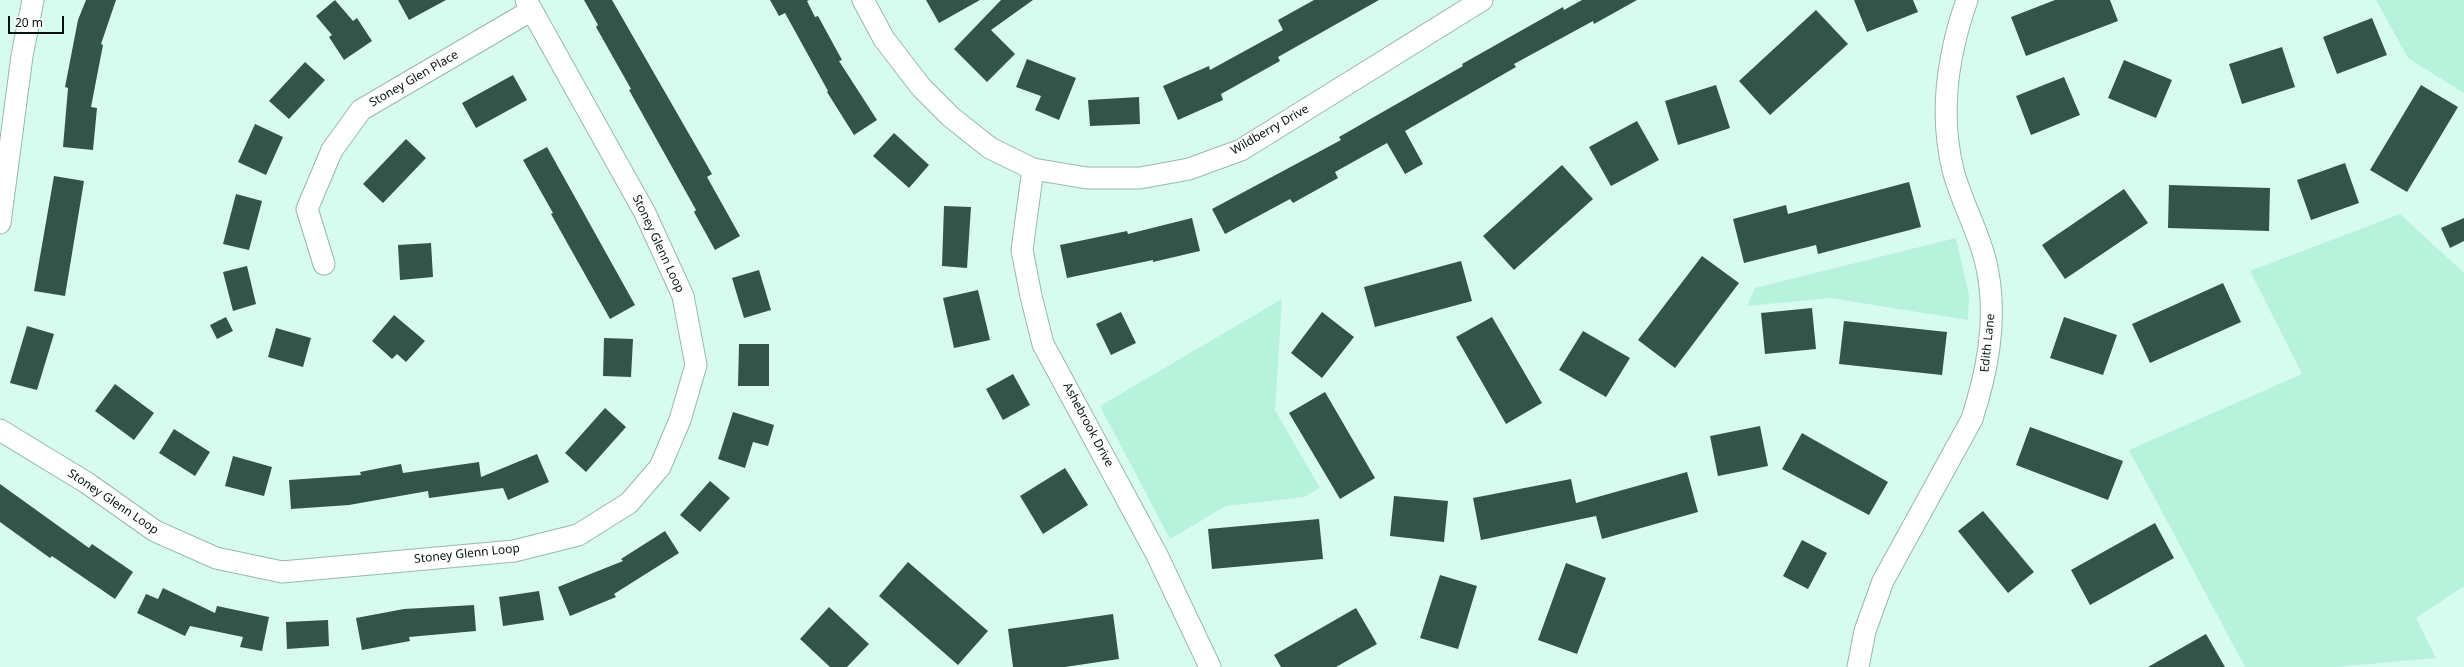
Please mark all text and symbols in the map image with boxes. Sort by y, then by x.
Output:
scale bar [10,8,66,34]
text: 20 m [15,14,43,31]
street label: Stoney Glen Place [367,48,461,110]
street label: Wildberry Drive [1228,102,1312,158]
street label: Stoney Glenn Loop [629,193,687,295]
street label: Edith Lane [1978,313,1998,373]
street label: Ashebrook Drive [1060,380,1116,470]
street label: Stoney Glenn Loop [65,466,161,538]
street label: Stoney Glenn Loop [413,541,521,567]

